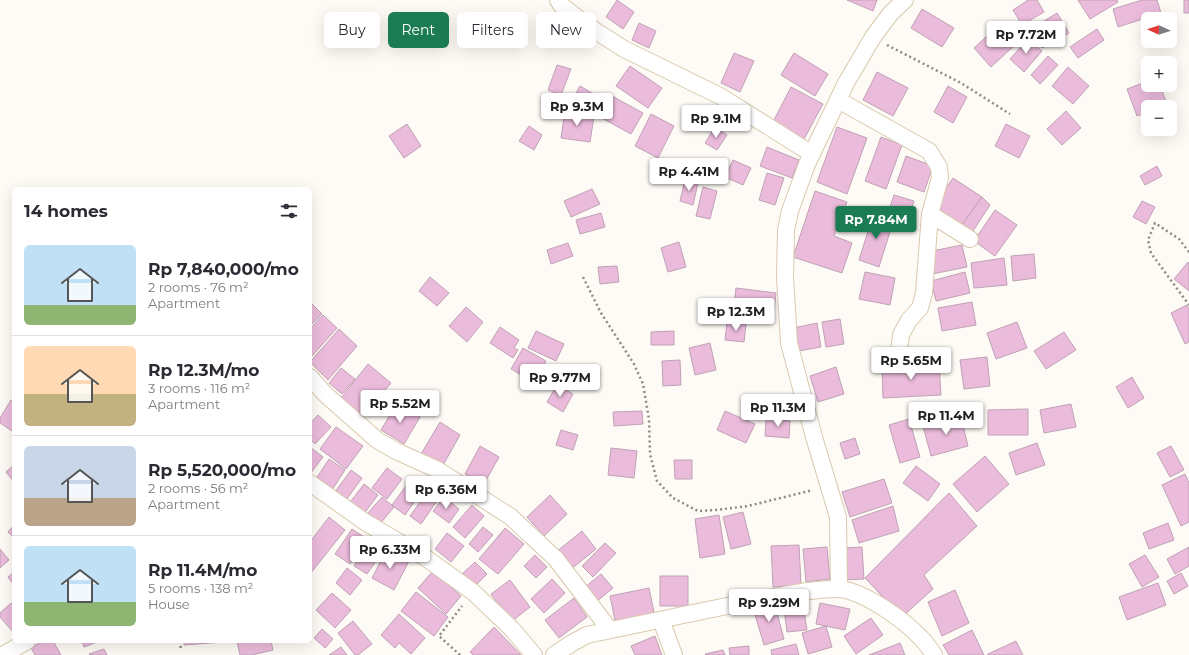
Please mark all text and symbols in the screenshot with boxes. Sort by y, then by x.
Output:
chip: Buy [324,12,380,48]
chip: Rent [388,12,449,48]
chip: Filters [457,12,528,48]
chip: New [536,12,596,48]
north arrow [1141,12,1177,48]
map controls [1141,12,1177,136]
pin: Rp 7.72M [985,21,1067,55]
text: Rp 7.72M [996,26,1056,42]
button: + [1141,56,1177,92]
pin: Rp 9.3M [540,93,614,127]
text: Rp 9.3M [550,98,604,114]
button: − [1141,100,1177,136]
pin: Rp 9.1M [679,105,753,139]
text: Rp 9.1M [690,110,742,126]
pin: Rp 4.41M [648,158,730,192]
text: Rp 4.41M [659,163,719,179]
icon: filters [278,200,300,222]
text: 14 homes [24,201,108,221]
pin: Rp 7.84M [835,206,917,240]
text: Rp 7.84M [844,211,908,227]
text: Rp 7,840,000/mo [148,259,299,279]
icon: home [56,261,104,309]
text: 2 rooms · 76 m² [148,279,248,295]
text: Apartment [148,295,220,311]
pin: Rp 12.3M [695,298,777,332]
text: Rp 12.3M [707,303,765,319]
pin: Rp 5.65M [870,347,952,381]
text: Rp 5.65M [880,352,942,368]
text: Rp 12.3M/mo [148,360,259,380]
icon: home [56,362,104,410]
pin: Rp 9.77M [519,364,601,398]
text: Rp 9.77M [529,369,591,385]
text: 3 rooms · 116 m² [148,380,250,396]
pin: Rp 5.52M [359,390,441,424]
pin: Rp 11.3M [737,394,819,428]
text: Rp 5.52M [369,395,431,411]
text: Apartment [148,396,220,412]
text: Rp 11.3M [750,399,806,415]
pin: Rp 11.4M [905,402,987,436]
text: Rp 11.4M [917,407,975,423]
text: Rp 5,520,000/mo [148,460,296,480]
icon: home [56,462,104,510]
pin: Rp 6.36M [405,476,487,510]
text: 2 rooms · 56 m² [148,480,248,496]
text: Rp 6.36M [415,481,477,497]
text: Apartment [148,496,220,512]
pin: Rp 6.33M [349,536,431,570]
text: Rp 6.33M [359,541,421,557]
text: Rp 11.4M/mo [148,560,257,580]
icon: home [56,562,104,610]
text: 5 rooms · 138 m² [148,580,253,596]
pin: Rp 9.29M [728,589,810,623]
text: Rp 9.29M [738,594,800,610]
text: House [148,596,190,612]

